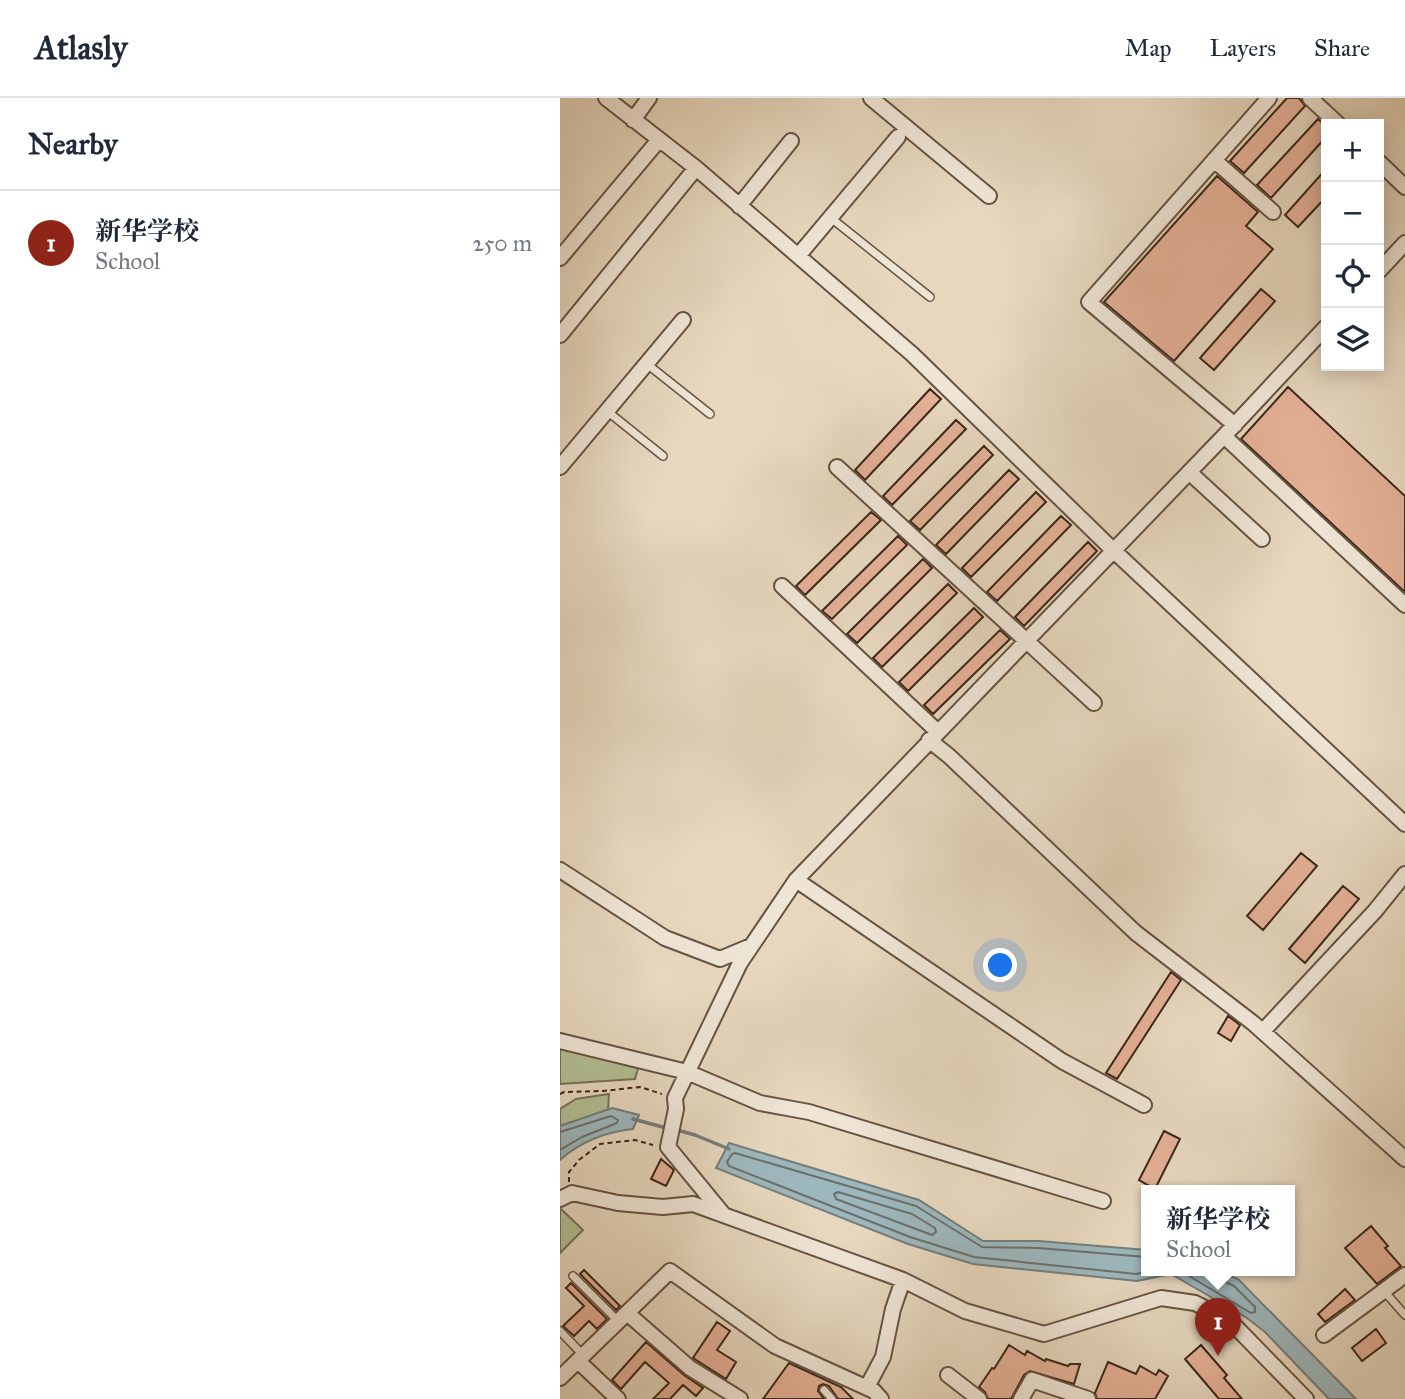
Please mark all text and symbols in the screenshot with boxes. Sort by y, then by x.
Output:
text: Atlasly [35,28,127,68]
text: Map [1125,33,1172,63]
text: Layers [1210,33,1276,63]
text: Share [1314,33,1370,63]
map controls [1321,119,1384,371]
button: + [1321,119,1384,182]
text: Nearby [28,126,118,162]
button: − [1321,182,1384,245]
text: 新华学校 [95,215,199,247]
text: 1 [46,229,56,257]
text: 250 m [472,229,532,257]
button: locate [1321,245,1384,308]
text: School [95,247,160,275]
button: layers [1321,308,1384,371]
your location [983,948,1017,982]
popup [1141,1185,1295,1276]
text: 新华学校 [1166,1203,1270,1235]
text: School [1166,1235,1231,1263]
pin: 1 [1195,1298,1241,1356]

